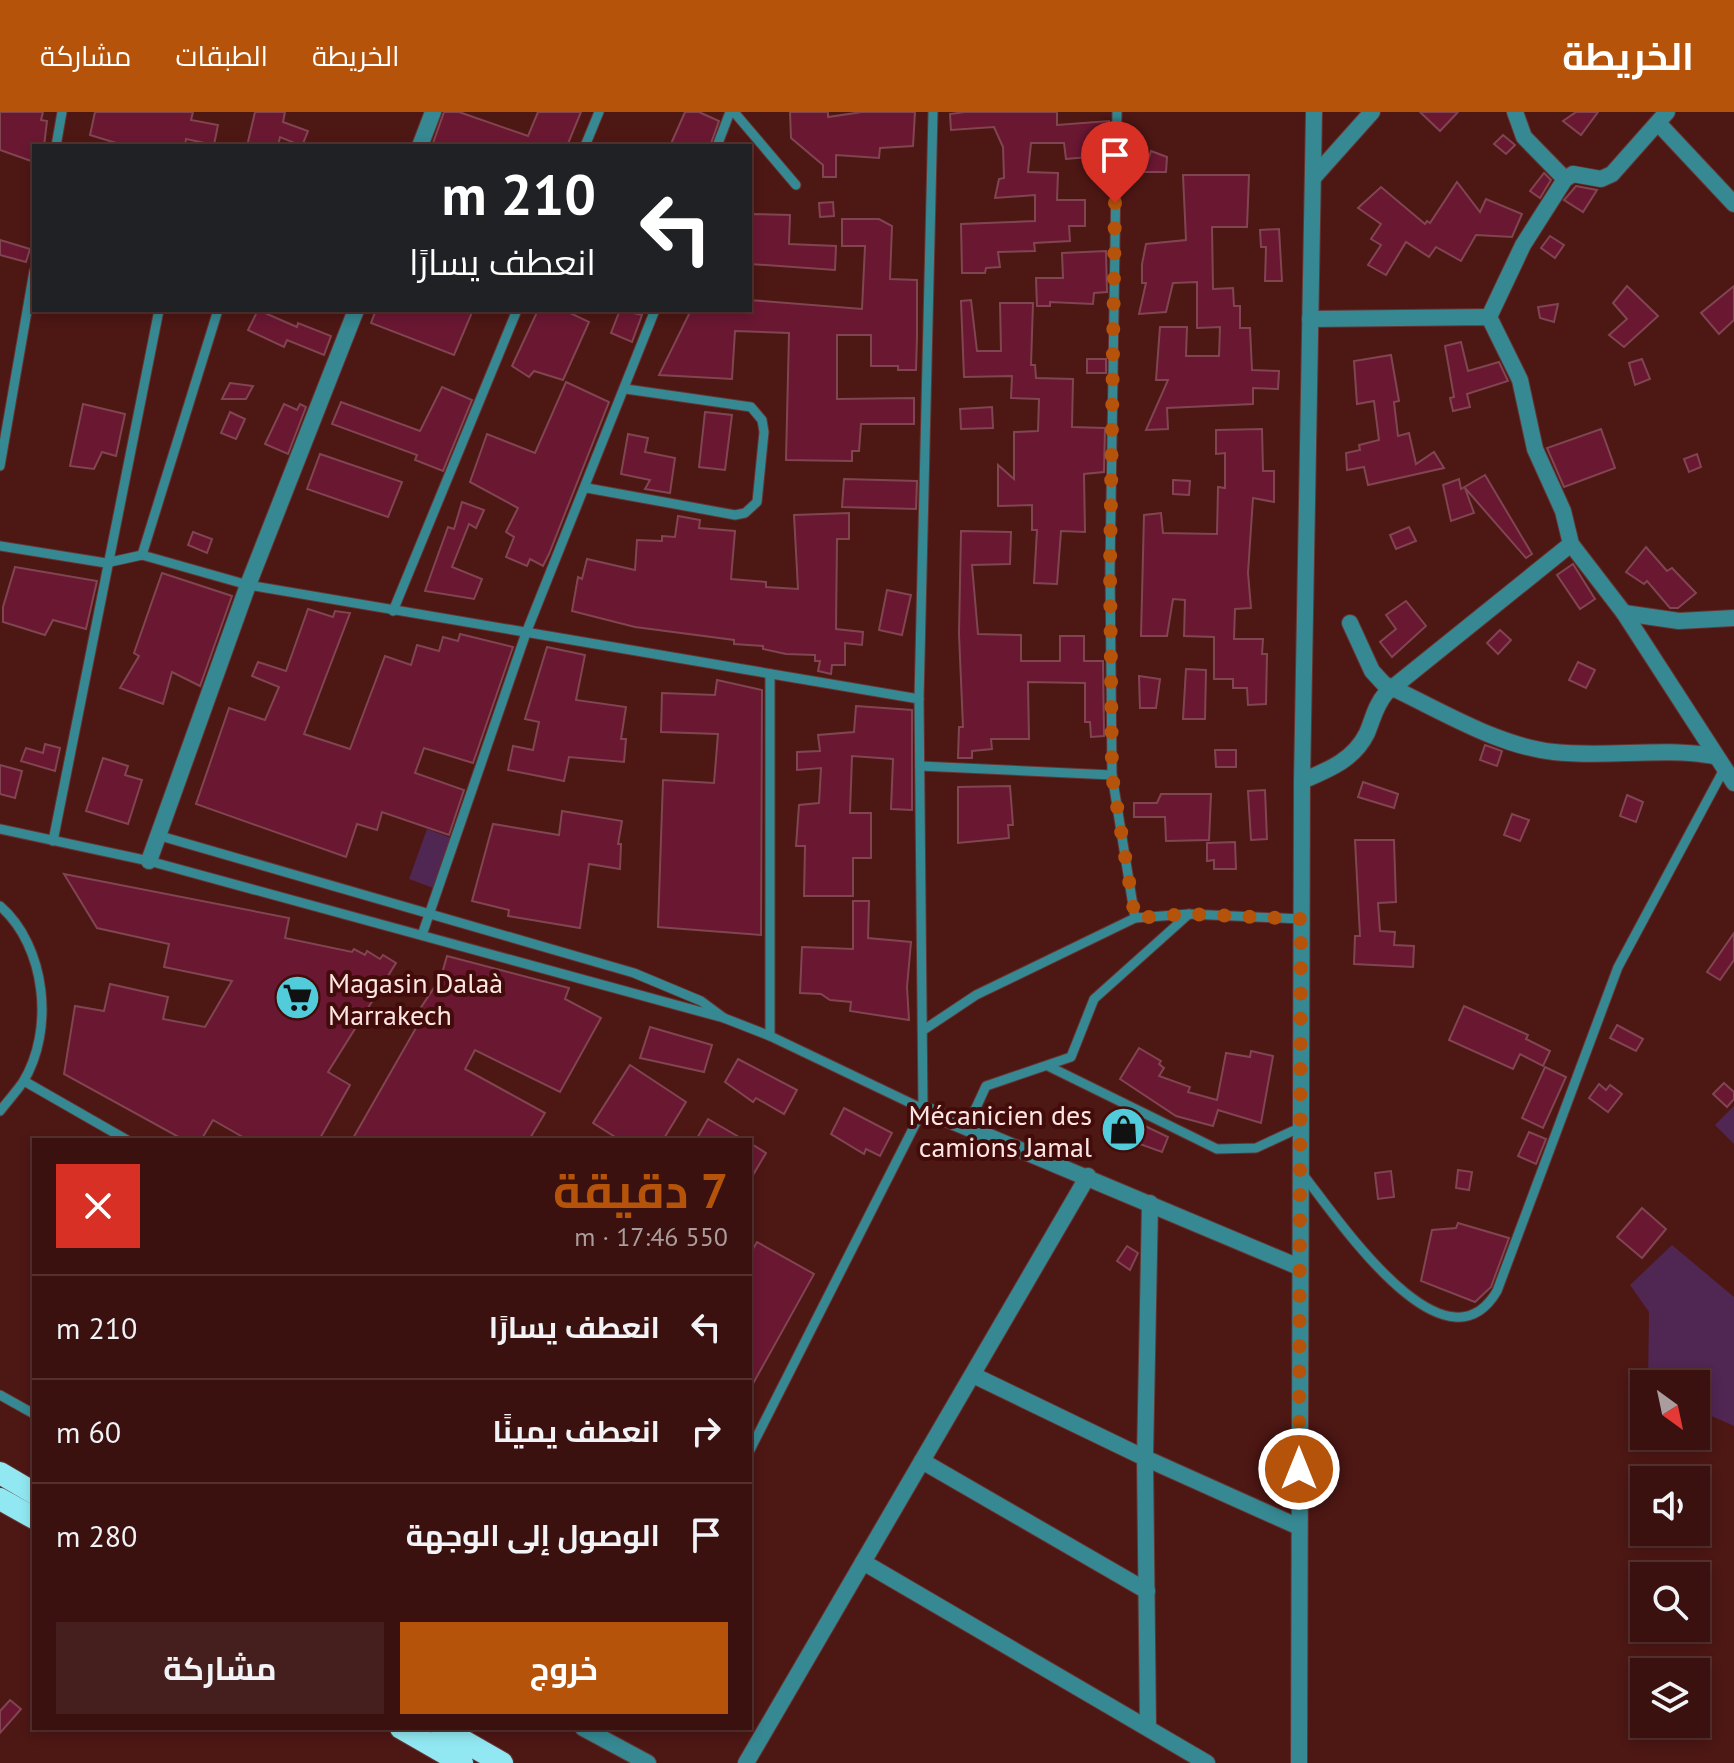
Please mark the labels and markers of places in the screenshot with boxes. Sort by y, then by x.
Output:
pin [1081,121,1149,203]
place label: Magasin Dalaà Marrakech [328,964,503,1033]
supermarket icon: Magasin Dalaà Marrakech [273,974,321,1022]
place label: Mécanicien des camions Jamal [908,1096,1092,1165]
shop icon: Mécanicien des camions Jamal [1099,1106,1147,1154]

